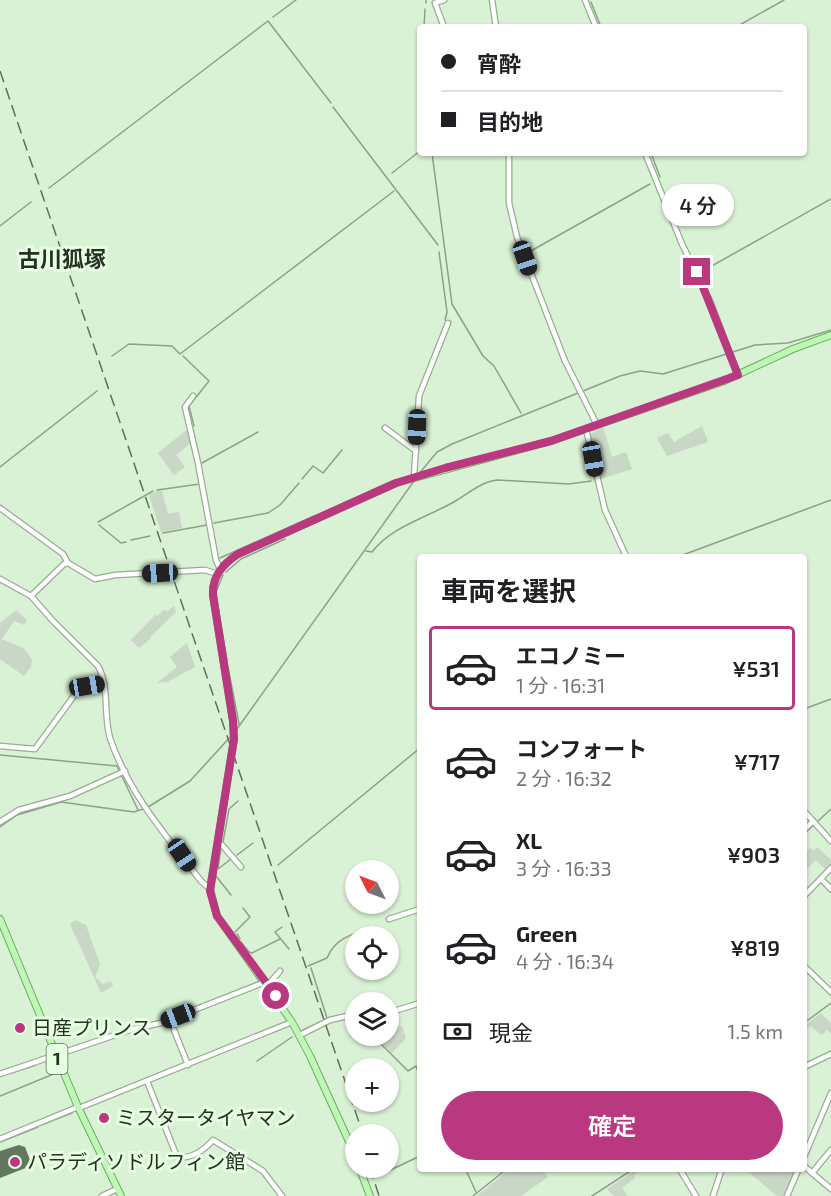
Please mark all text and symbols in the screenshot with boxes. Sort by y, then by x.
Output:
text: 宵酔 [477,50,521,76]
text: 目的地 [477,108,543,134]
callout: 4 分 [661,185,733,227]
text: 4 分 [680,193,716,217]
car [511,238,539,278]
district label: 古川狐塚 [18,245,106,271]
route end [683,258,710,285]
car [407,409,427,445]
car [581,440,605,478]
car [142,563,178,583]
text: 車両を選択 [441,574,576,606]
icon: car [444,641,498,695]
text: エコノミー [516,642,626,668]
text: ¥531 [732,655,780,681]
text: 1 分 · 16:31 [516,673,605,697]
car [68,674,106,698]
icon: car [444,734,498,788]
text: コンフォート [516,735,647,761]
text: ¥717 [734,748,780,774]
text: 2 分 · 16:32 [516,766,612,790]
icon: car [444,827,498,881]
text: XL [516,827,542,853]
car [164,835,200,875]
text: ¥903 [727,841,780,867]
text: 3 分 · 16:33 [516,856,612,880]
north arrow [345,860,399,914]
map controls [345,860,399,1178]
icon: car [444,920,498,974]
text: Green [516,920,578,946]
button: locate [345,926,399,980]
text: ¥819 [730,934,780,960]
text: 4 分 · 16:34 [516,949,614,973]
route start [262,982,289,1009]
button: layers [345,992,399,1046]
car [158,1001,198,1031]
place label: 日産プリンス [32,1015,152,1039]
icon: cash [441,1015,474,1048]
text: 現金 [489,1019,533,1045]
text: 1.5 km [728,1019,783,1043]
marker: 日産プリンス [13,1021,27,1035]
road number: 1 [46,1044,68,1074]
button: + [345,1058,399,1112]
button: 確定 [441,1091,783,1160]
place label: ミスタータイヤマン [116,1105,295,1129]
marker: ミスタータイヤマン [97,1111,111,1125]
button: − [345,1124,399,1178]
place label: パラディソドルフィン館 [27,1149,245,1173]
marker: パラディソドルフィン館 [8,1155,22,1169]

